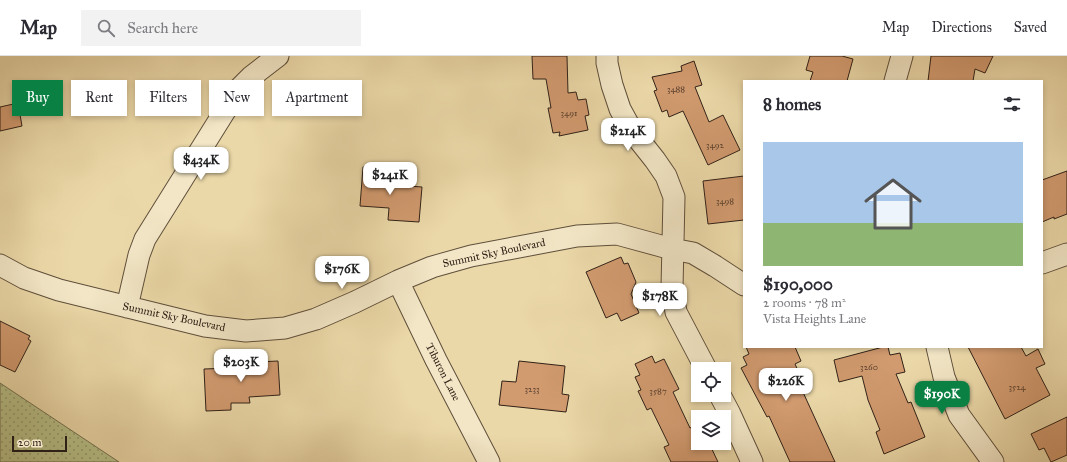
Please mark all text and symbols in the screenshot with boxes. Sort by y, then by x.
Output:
search box [81,10,361,46]
text: Map [20,16,57,39]
icon: search [95,17,117,39]
text: Search here [127,19,198,37]
text: Map [882,19,909,36]
text: Directions [931,19,992,36]
text: Saved [1014,19,1047,36]
chip: Buy [12,80,63,116]
chip: Rent [71,80,127,116]
chip: Filters [135,80,201,116]
chip: New [209,80,264,116]
chip: Apartment [272,80,362,116]
house number: 3488 [667,83,685,94]
icon: filters [1001,93,1023,115]
text: 8 homes [763,94,821,115]
house number: 3491 [561,107,578,118]
pin: $214K [600,118,656,152]
text: $214K [610,123,646,139]
house number: 3492 [706,139,725,150]
pin: $434K [173,147,229,181]
text: $434K [183,152,219,168]
pin: $241K [362,162,418,196]
text: $241K [372,167,408,183]
icon: home [857,168,929,240]
house number: 3498 [716,195,734,206]
street label: Summit Sky Boulevard [441,236,547,270]
pin: $176K [314,256,370,290]
text: $176K [324,261,360,277]
text: $190,000 [763,274,833,295]
pin: $178K [632,283,688,317]
text: $178K [642,288,678,304]
text: 2 rooms · 78 m² [763,295,846,311]
street label: Summit Sky Boulevard [121,300,227,334]
text: Vista Heights Lane [763,311,866,327]
street label: Tiburon Lane [423,341,463,403]
pin: $203K [213,349,269,383]
text: $203K [223,354,259,370]
house number: 3260 [860,361,878,372]
map controls [691,362,731,450]
button: locate [691,362,731,402]
pin: $226K [758,368,814,402]
text: $226K [768,373,804,389]
pin: $190K [914,381,970,415]
house number: 3524 [1008,381,1027,392]
house number: 3233 [524,383,540,394]
house number: 3587 [649,385,667,396]
text: $190K [924,386,960,402]
button: layers [691,410,731,450]
scale bar [12,434,67,453]
text: 20 m [18,436,41,449]

